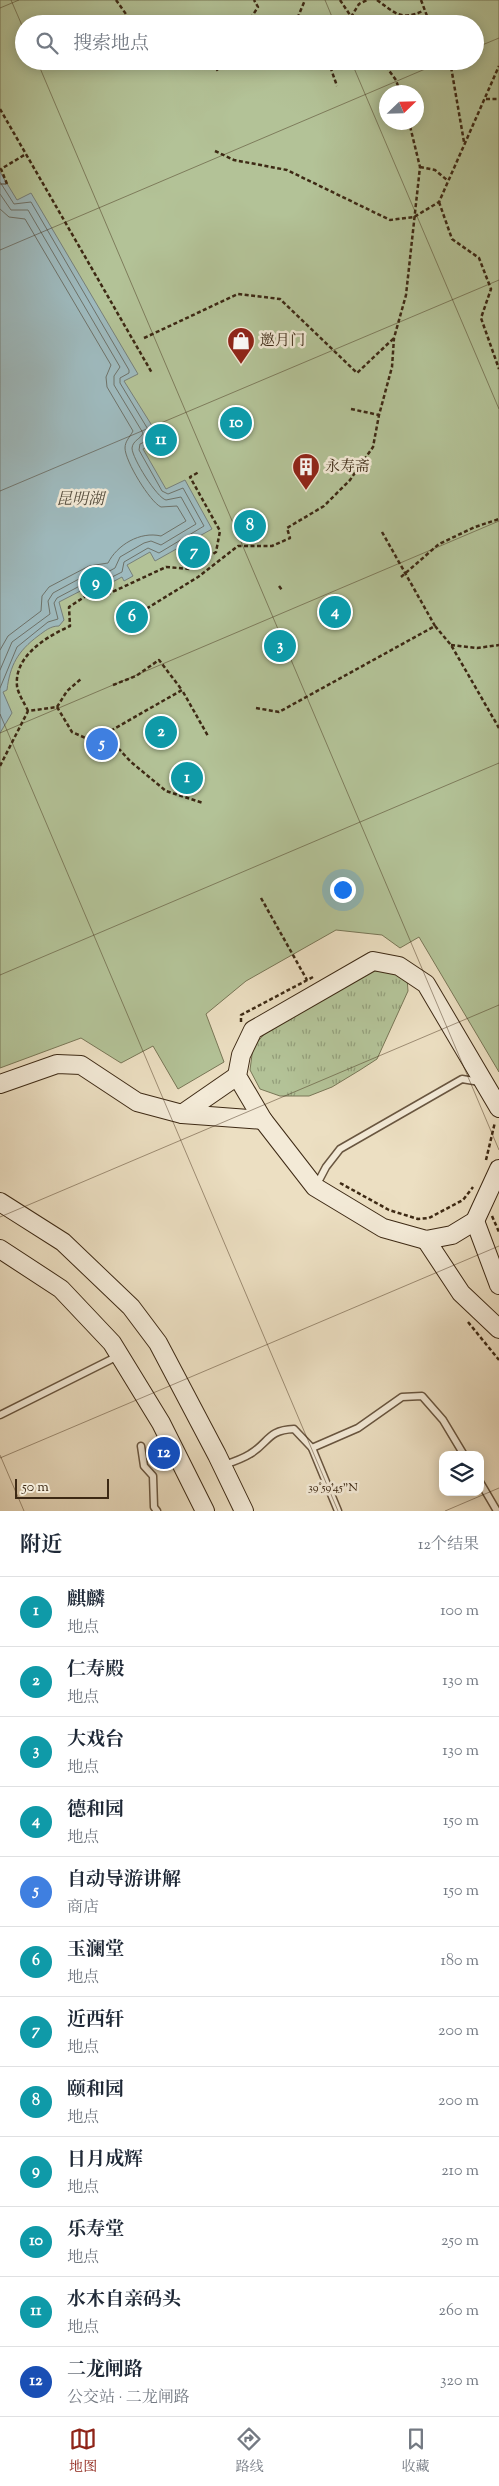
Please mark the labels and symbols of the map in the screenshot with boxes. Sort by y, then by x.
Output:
north arrow [379,85,424,130]
shop icon: 邀月门 [226,326,256,365]
place label: 邀月门 [260,331,305,352]
pin: 10 [220,404,252,442]
pin: 11 [145,421,177,459]
building icon: 永寿斋 [291,452,321,491]
place label: 永寿斋 [325,457,370,478]
water label: 昆明湖 [56,489,107,512]
pin: 8 [234,507,266,545]
pin: 7 [178,533,210,571]
pin: 9 [80,564,112,602]
pin: 4 [319,593,351,631]
pin: 6 [116,598,148,636]
pin: 3 [264,627,296,665]
pin: 2 [145,713,177,751]
pin: 5 [86,725,118,763]
pin: 1 [171,759,203,797]
your location [330,877,356,903]
pin: 12 [148,1434,180,1472]
scale bar [15,1476,109,1499]
text: 39°59'45"N [308,1479,358,1497]

